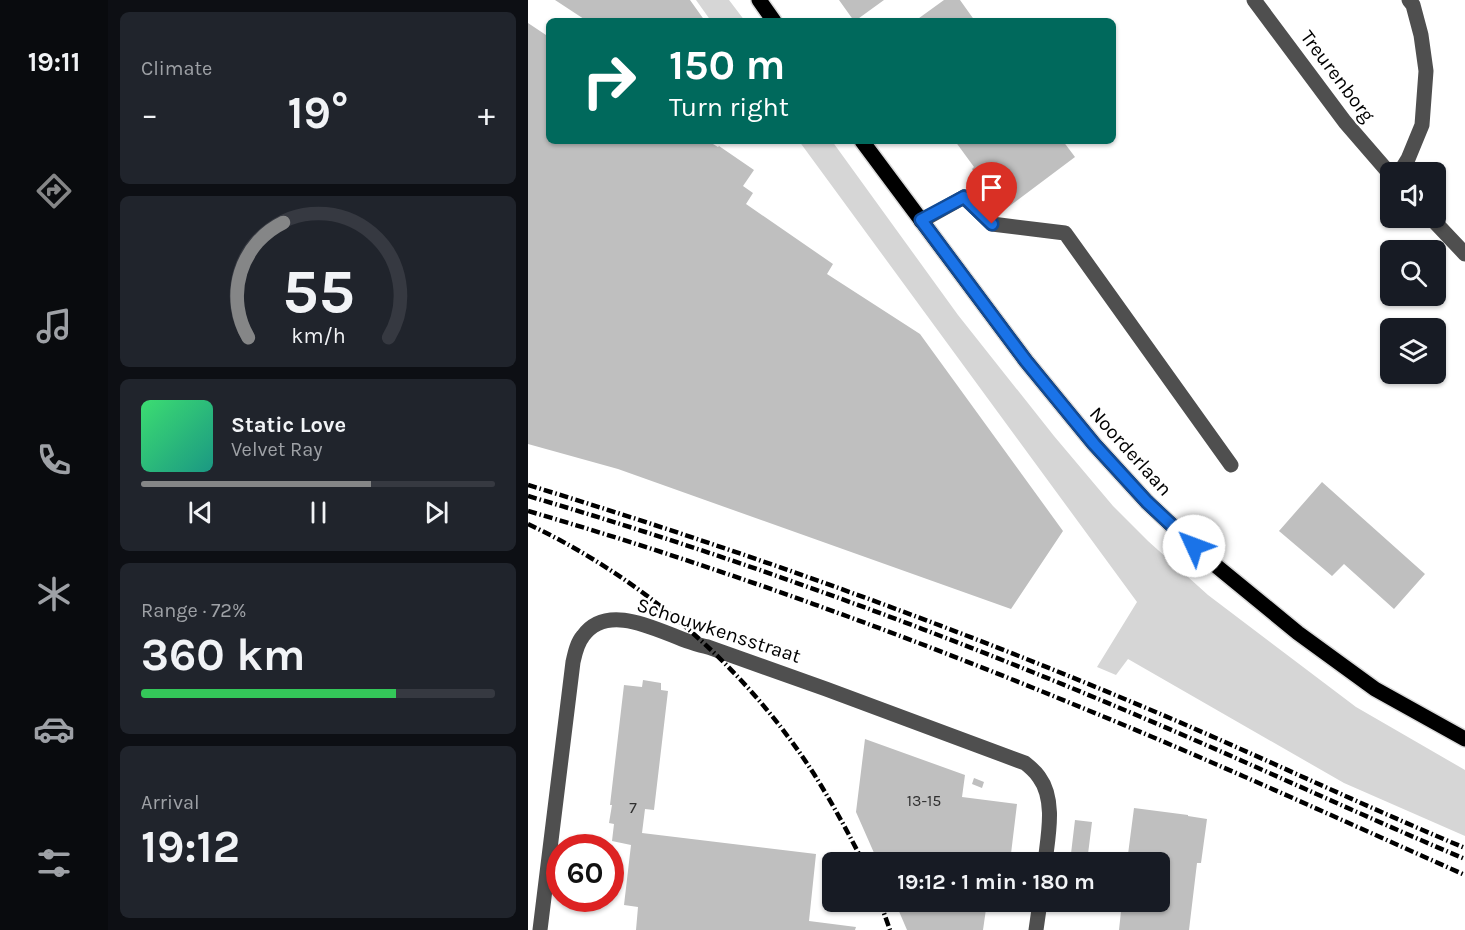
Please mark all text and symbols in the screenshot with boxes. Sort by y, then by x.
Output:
street label: Treurenborg [1296,26,1379,127]
text: 150 m [669,40,785,90]
icon: right [570,42,648,120]
text: 19:11 [28,46,80,78]
text: Climate [141,57,212,80]
text: 19° [288,87,348,139]
text: Turn right [669,91,789,123]
text: − [141,95,158,133]
text: + [478,95,495,133]
pin [966,162,1017,224]
map controls [1380,162,1446,384]
button: sound [1380,162,1446,228]
icon: directions [33,170,75,212]
icon: arrive [975,171,1008,204]
button: search [1380,240,1446,306]
text: 55 [282,256,354,329]
icon: music [33,305,75,347]
button: layers [1380,318,1446,384]
text: km/h [291,324,345,349]
street label: Noorderlaan [1085,402,1177,501]
text: Static Love [231,412,346,438]
text: Velvet Ray [231,438,323,461]
icon: phone [33,439,75,481]
icon: previous [184,496,217,529]
icon: pause [302,496,335,529]
icon: next [420,496,453,529]
position arrow [1162,514,1226,578]
icon: climate [33,573,75,615]
street label: Schouwkensstraat [634,593,804,668]
text: Range · 72% [141,599,246,622]
text: 360 km [141,629,305,681]
icon: car [33,708,75,750]
text: Arrival [141,791,200,814]
house number: 13-15 [907,791,941,810]
house number: 7 [629,798,637,817]
text: 19:12 [141,821,240,873]
speed limit sign: 60 [546,834,624,912]
icon: filters [33,842,75,884]
text: 19:12 · 1 min · 180 m [897,869,1095,895]

